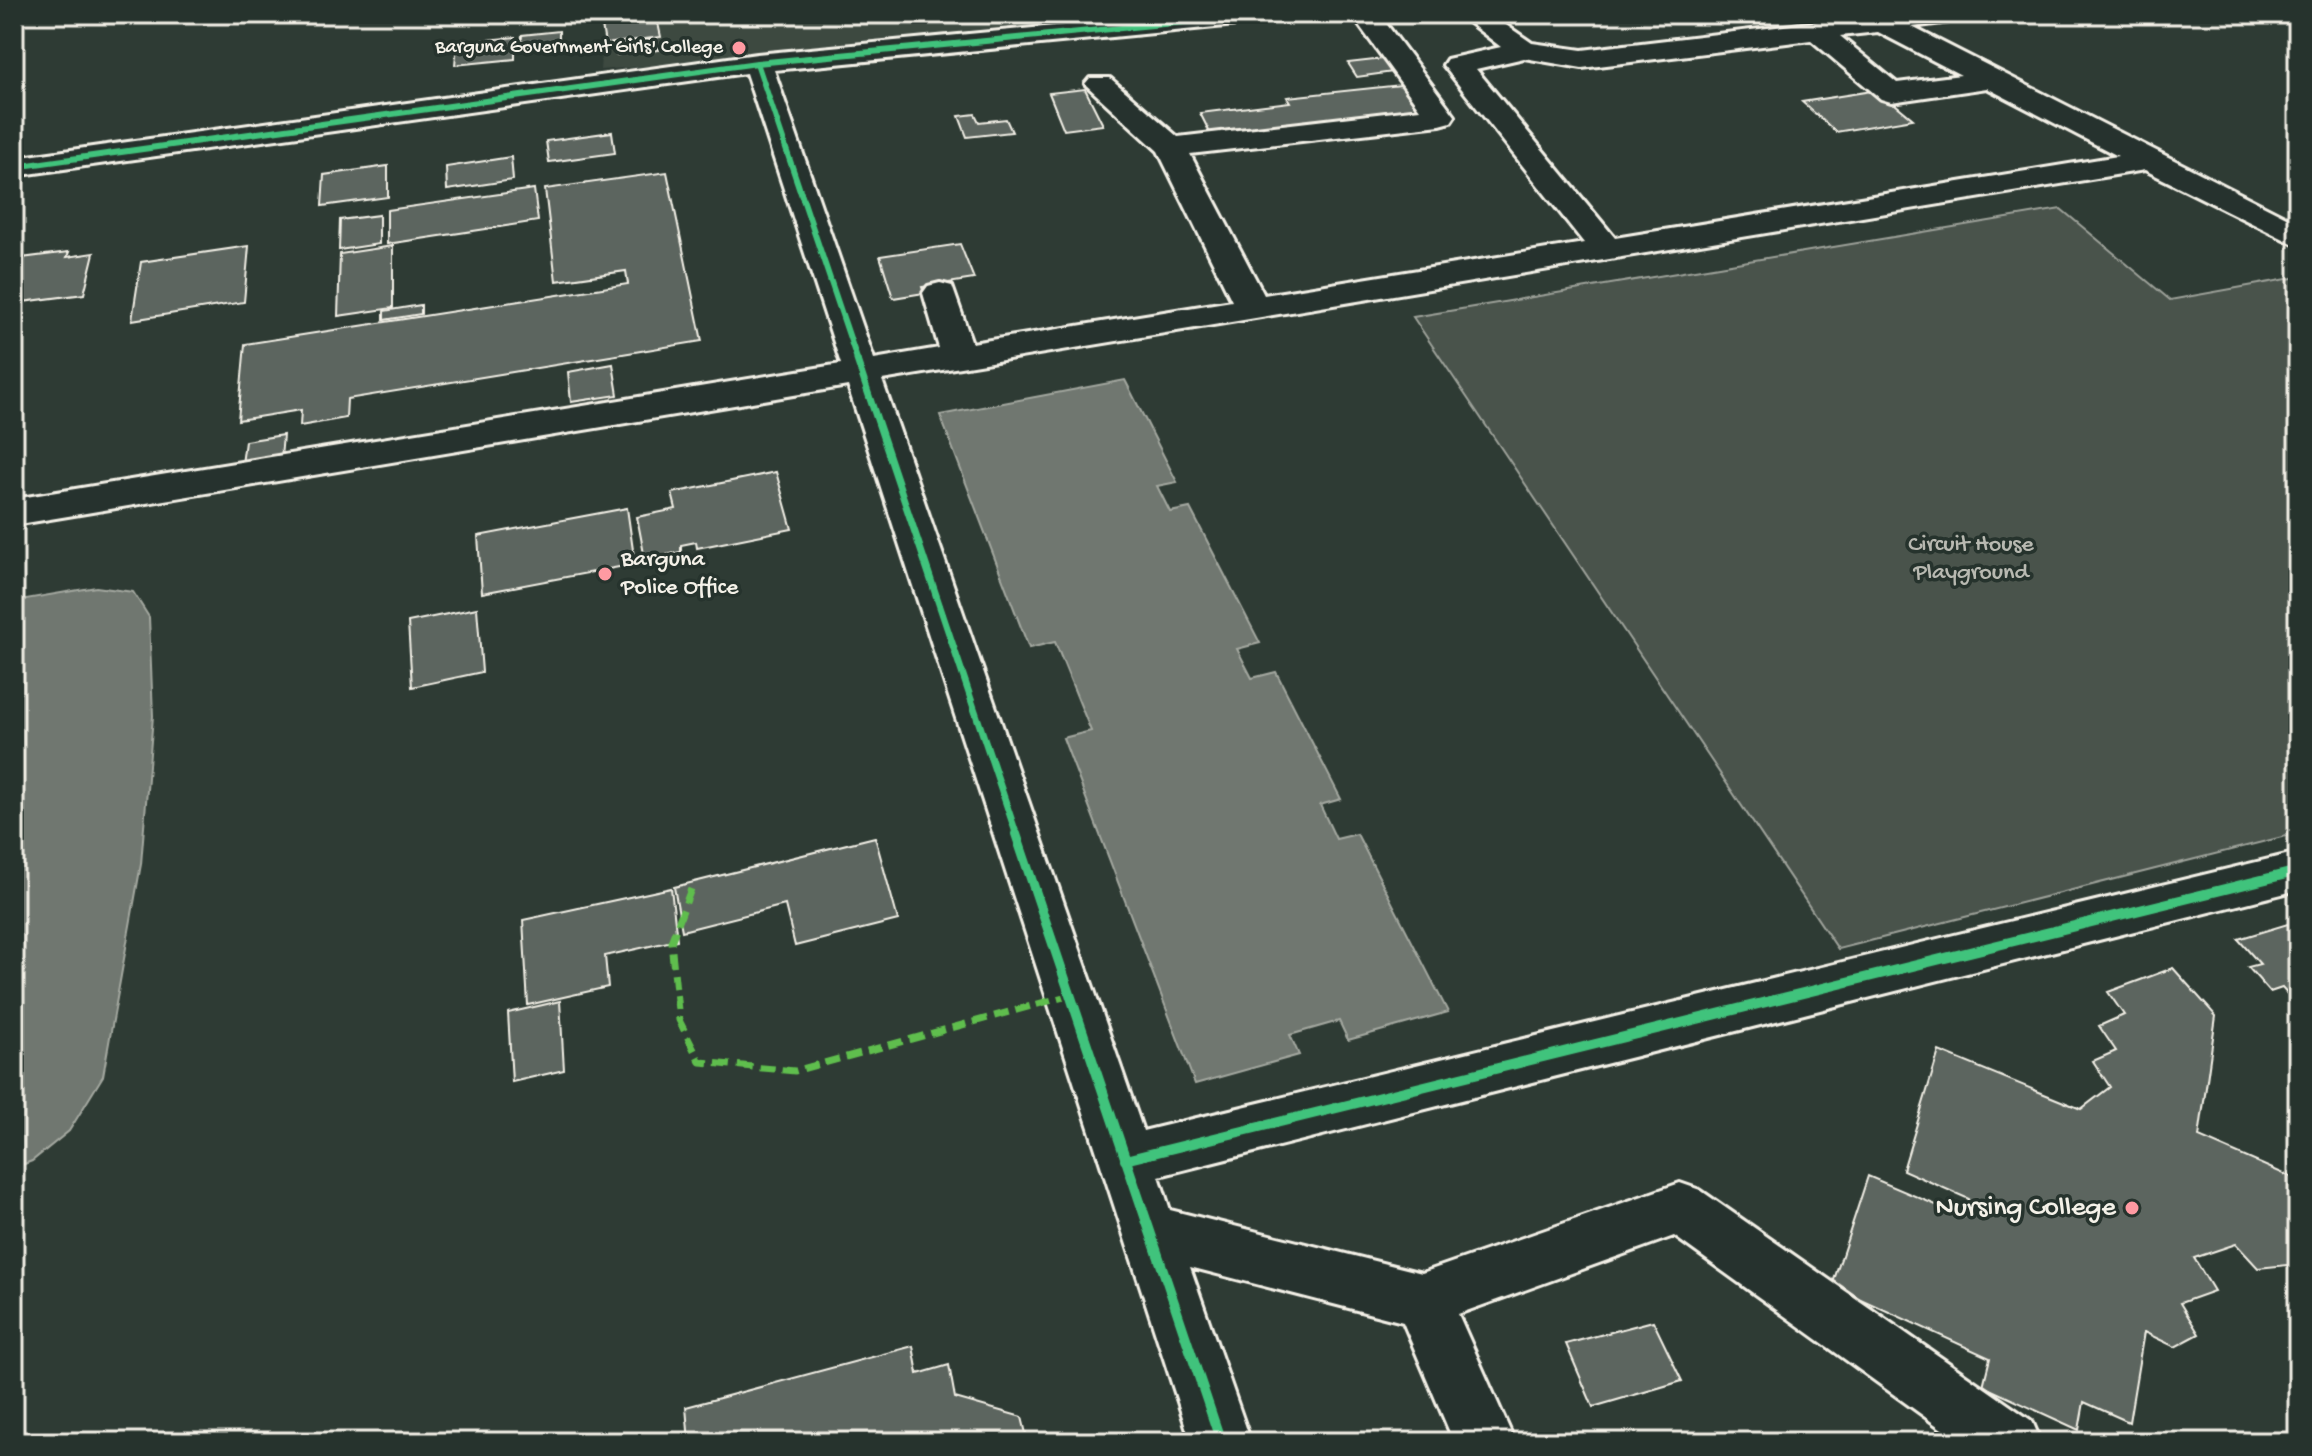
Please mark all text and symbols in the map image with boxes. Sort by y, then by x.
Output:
place label: Barguna Government Girls' College [434,37,724,60]
marker: Barguna Government Girls' College [730,39,748,57]
park label: Circuit House Playground [1908,531,2034,588]
place label: Barguna Police Office [620,546,739,603]
marker: Barguna Police Office [596,565,614,583]
place label: Nursing College [1936,1192,2117,1225]
marker: Nursing College [2123,1199,2141,1217]

